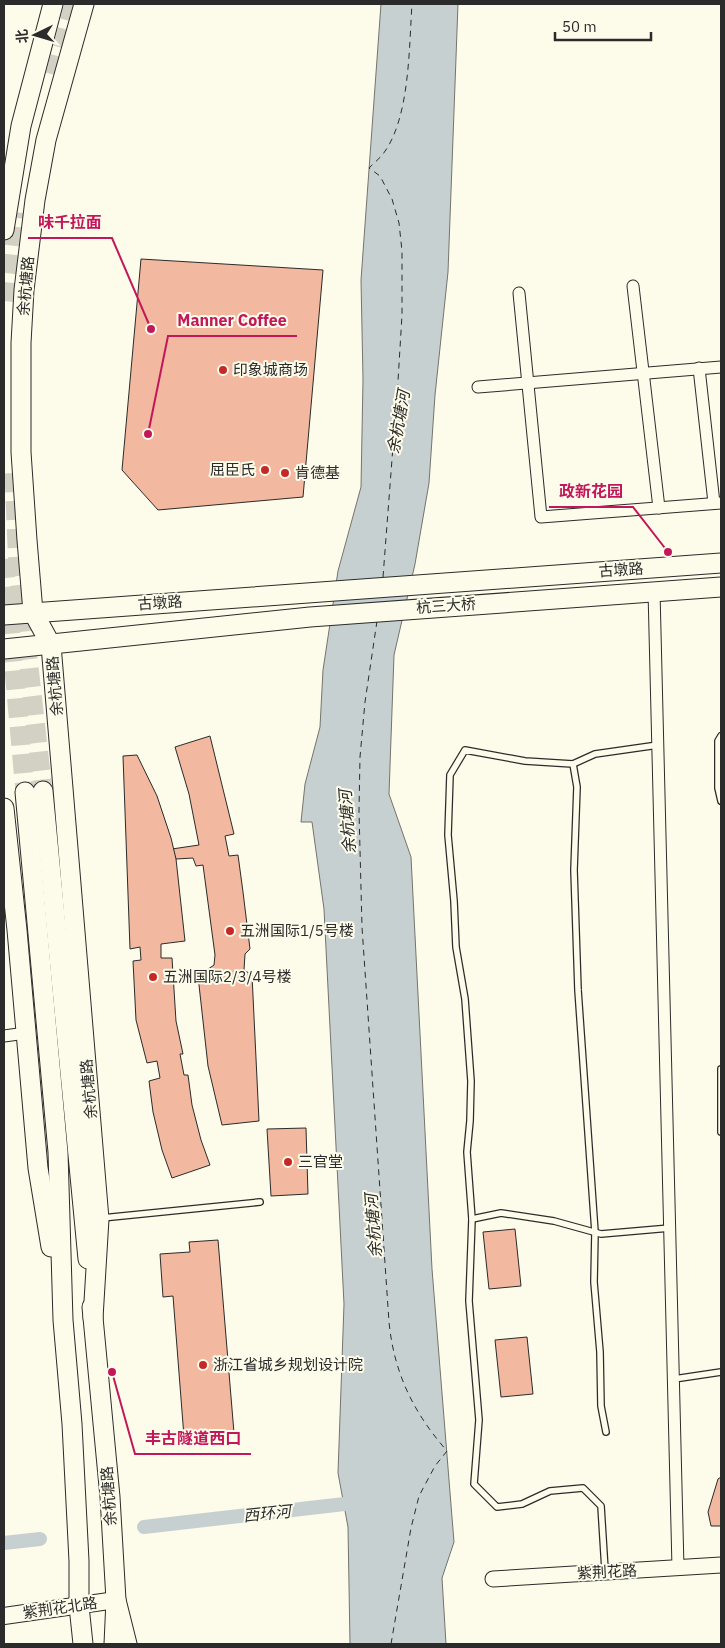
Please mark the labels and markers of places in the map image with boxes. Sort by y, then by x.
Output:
callout: 味千拉面 [28,207,112,238]
callout: Manner Coffee [168,305,297,336]
place label: 印象城商场 [233,360,308,379]
marker: 印象城商场 [217,364,229,376]
place label: 屈臣氏 [210,460,255,479]
place label: 肯德基 [295,463,340,482]
marker: 屈臣氏 [259,464,271,476]
marker: 肯德基 [279,467,291,479]
callout: 政新花园 [549,476,633,507]
place label: 五洲国际1/5号楼 [240,921,354,940]
marker: 五洲国际1/5号楼 [224,925,236,937]
place label: 五洲国际2/3/4号楼 [163,967,292,986]
marker: 五洲国际2/3/4号楼 [147,971,159,983]
place label: 三官堂 [298,1152,343,1171]
marker: 三官堂 [282,1156,294,1168]
place label: 浙江省城乡规划设计院 [213,1355,363,1374]
marker: 浙江省城乡规划设计院 [197,1359,209,1371]
callout: 丰古隧道西口 [135,1423,251,1454]

